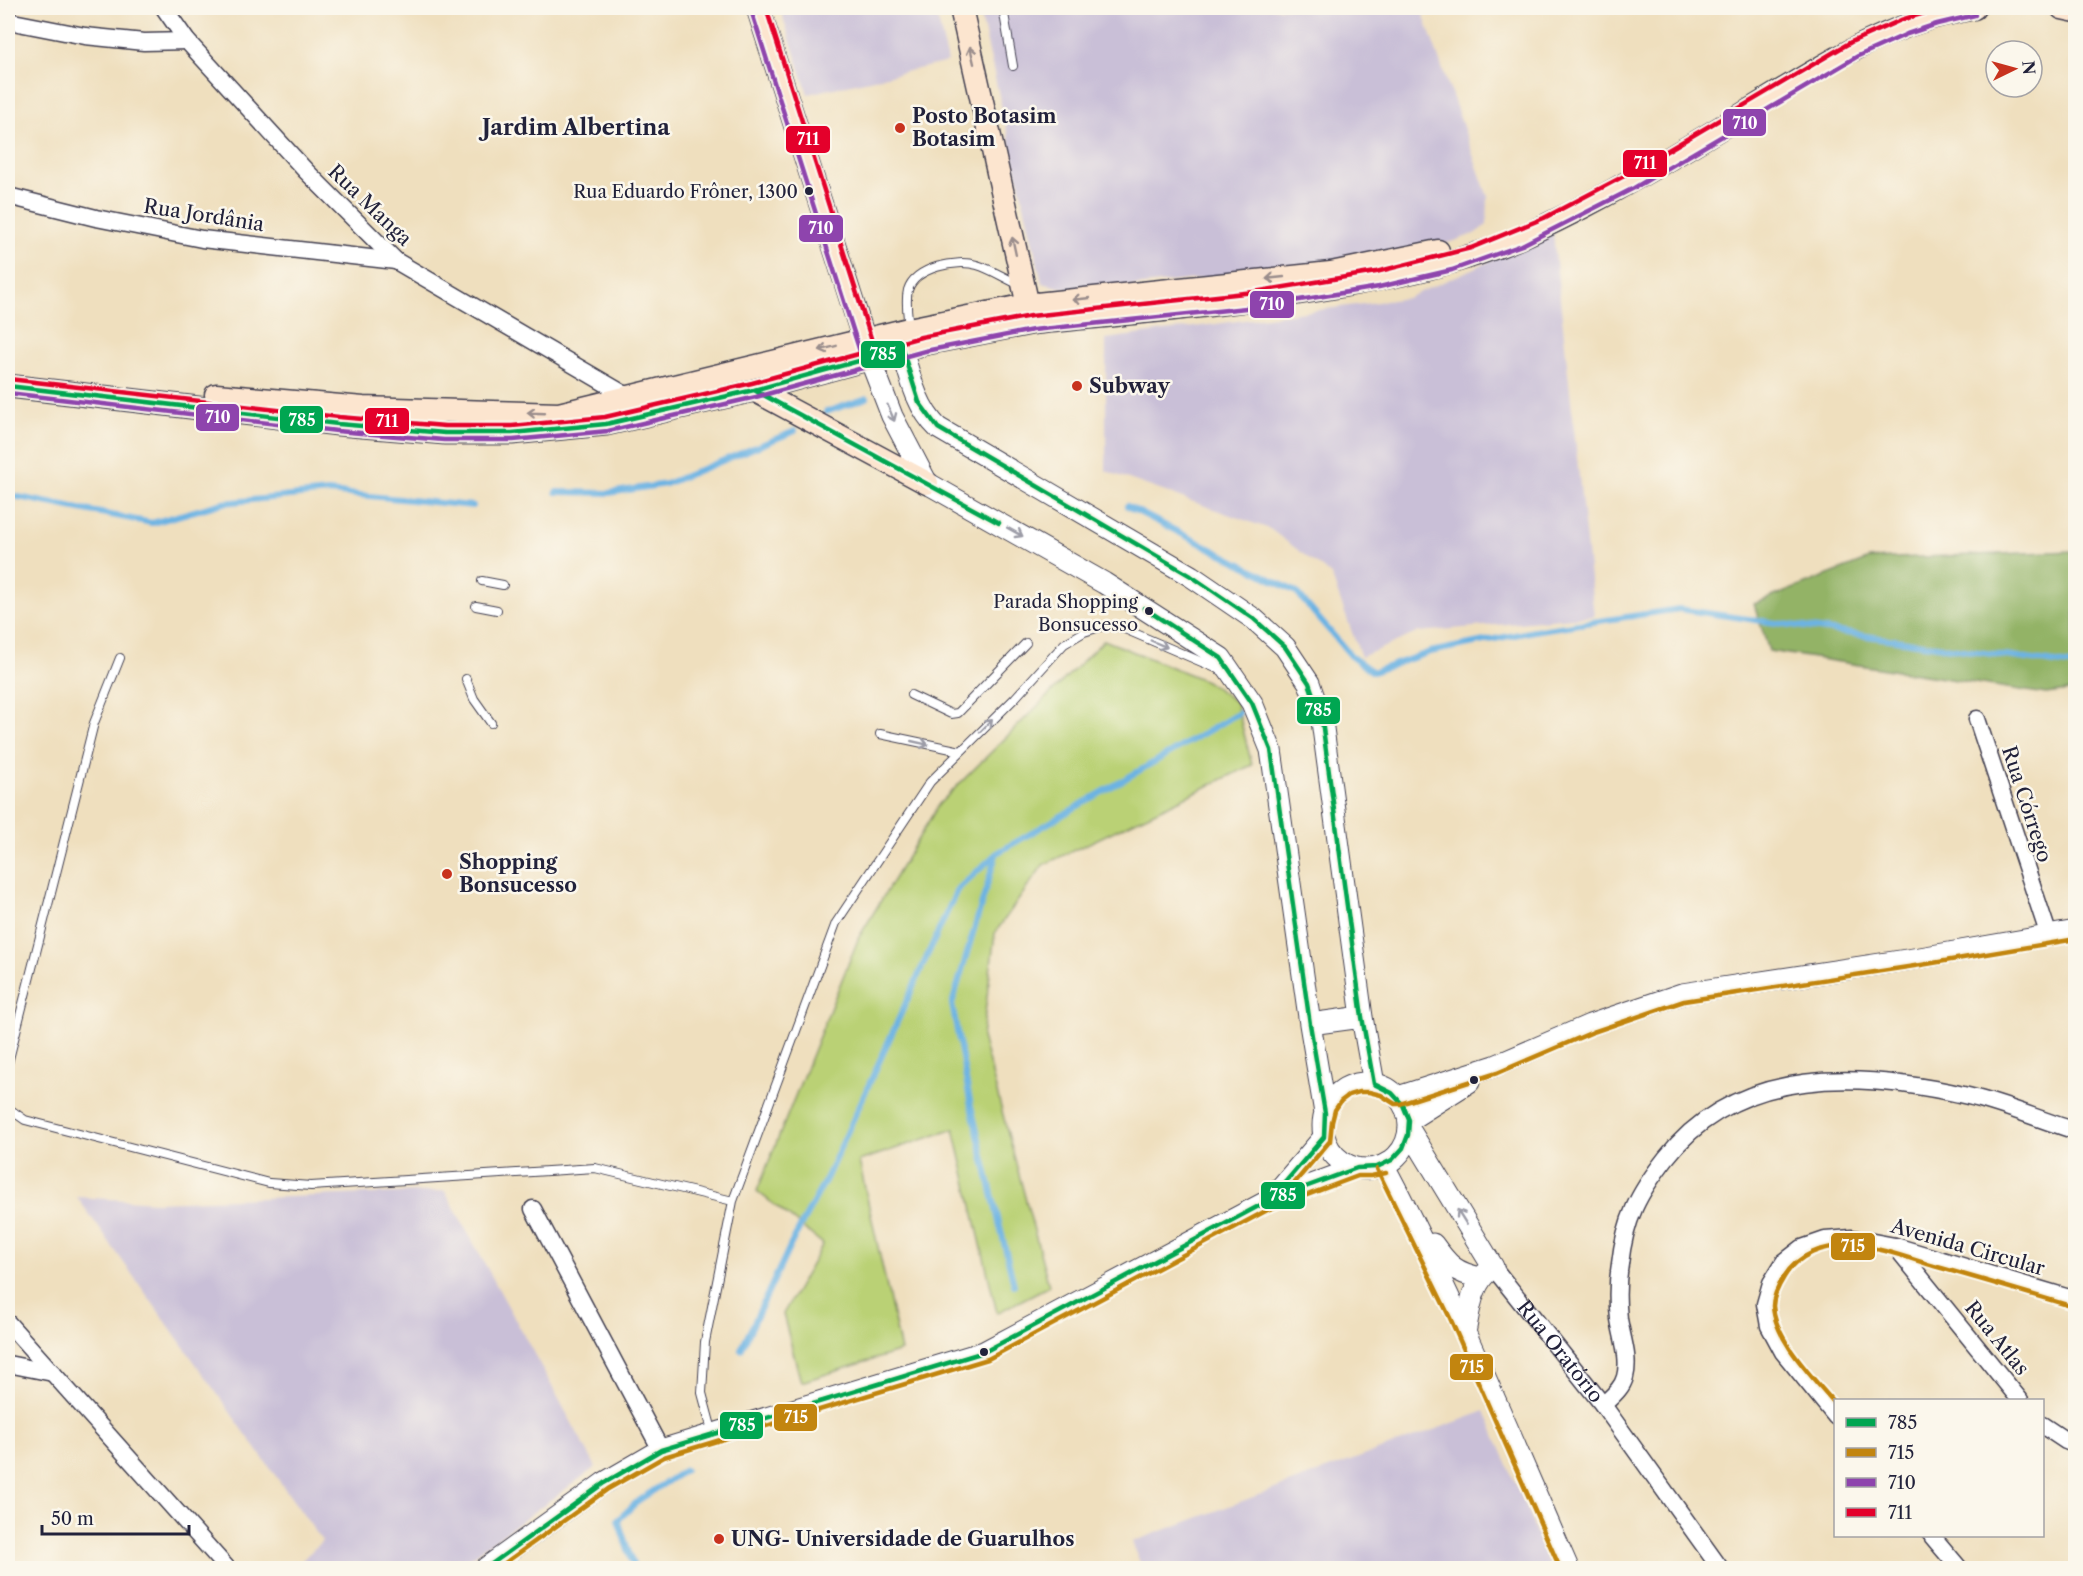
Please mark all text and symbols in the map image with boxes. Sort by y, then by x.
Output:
north arrow [1984,39,2044,99]
one-way arrow [965,46,977,65]
text: N [2018,60,2040,76]
place label: Posto Botasim Botasim [912,104,1056,151]
line badge: 710 [1722,108,1767,137]
text: 710 [1732,113,1758,133]
district label: Jardim Albertina [478,114,670,141]
marker: Posto Botasim Botasim [893,121,907,135]
line badge: 711 [785,125,831,154]
text: 711 [797,129,820,149]
line badge: 711 [1622,149,1668,178]
text: 711 [1634,153,1657,173]
street label: Rua Manga [323,159,417,251]
place label: Rua Eduardo Frôner, 1300 [573,181,798,203]
marker: Rua Eduardo Frôner, 1300 [803,185,815,197]
street label: Rua Jordânia [142,194,266,236]
line badge: 710 [798,214,844,243]
text: 710 [808,218,834,238]
one-way arrow [1008,236,1019,256]
one-way arrow [1266,273,1285,284]
line badge: 710 [1249,290,1295,319]
one-way arrow [1072,294,1092,305]
text: 710 [1259,294,1285,314]
line badge: 785 [860,340,906,369]
one-way arrow [819,343,838,355]
text: 785 [869,344,897,364]
place label: Subway [1089,374,1171,398]
marker: Subway [1070,379,1084,393]
line badge: 710 [195,403,240,432]
one-way arrow [886,403,897,422]
line badge: 785 [279,405,324,434]
text: 710 [205,407,231,427]
line badge: 711 [364,407,410,435]
one-way arrow [527,407,547,419]
text: 785 [288,410,316,430]
text: 711 [376,411,399,431]
one-way arrow [1005,527,1023,538]
place label: Parada Shopping Bonsucesso [993,591,1138,636]
marker: Parada Shopping Bonsucesso [1143,605,1155,617]
one-way arrow [1150,639,1168,650]
line badge: 785 [1296,696,1341,725]
text: 785 [1304,700,1332,720]
one-way arrow [979,719,994,733]
one-way arrow [910,738,930,749]
street label: Rua Córrego [1997,743,2057,865]
place label: Shopping Bonsucesso [459,850,577,897]
marker: Shopping Bonsucesso [440,867,454,881]
unlabelled marker [1468,1074,1480,1086]
line badge: 785 [1260,1181,1306,1210]
text: 785 [1269,1185,1297,1205]
one-way arrow [1456,1210,1468,1226]
street label: Avenida Circular [1887,1213,2048,1281]
line badge: 715 [1830,1232,1876,1261]
text: 715 [1841,1236,1865,1256]
street label: Rua Oratório [1512,1295,1608,1408]
street label: Rua Atlas [1960,1296,2034,1380]
unlabelled marker [978,1346,990,1358]
line badge: 715 [1449,1353,1494,1381]
text: 715 [1460,1357,1484,1377]
legend [1834,1399,2044,1537]
line badge: 715 [773,1403,818,1432]
text: 715 [784,1407,808,1427]
line badge: 785 [719,1411,764,1440]
text: 785 [1888,1412,1917,1434]
text: 785 [728,1415,756,1435]
text: 715 [1888,1442,1914,1464]
text: 710 [1888,1472,1916,1494]
scale bar [42,1498,189,1536]
text: 711 [1888,1502,1912,1524]
text: 50 m [51,1508,94,1530]
place label: UNG- Universidade de Guarulhos [731,1527,1075,1551]
marker: UNG- Universidade de Guarulhos [712,1532,726,1546]

